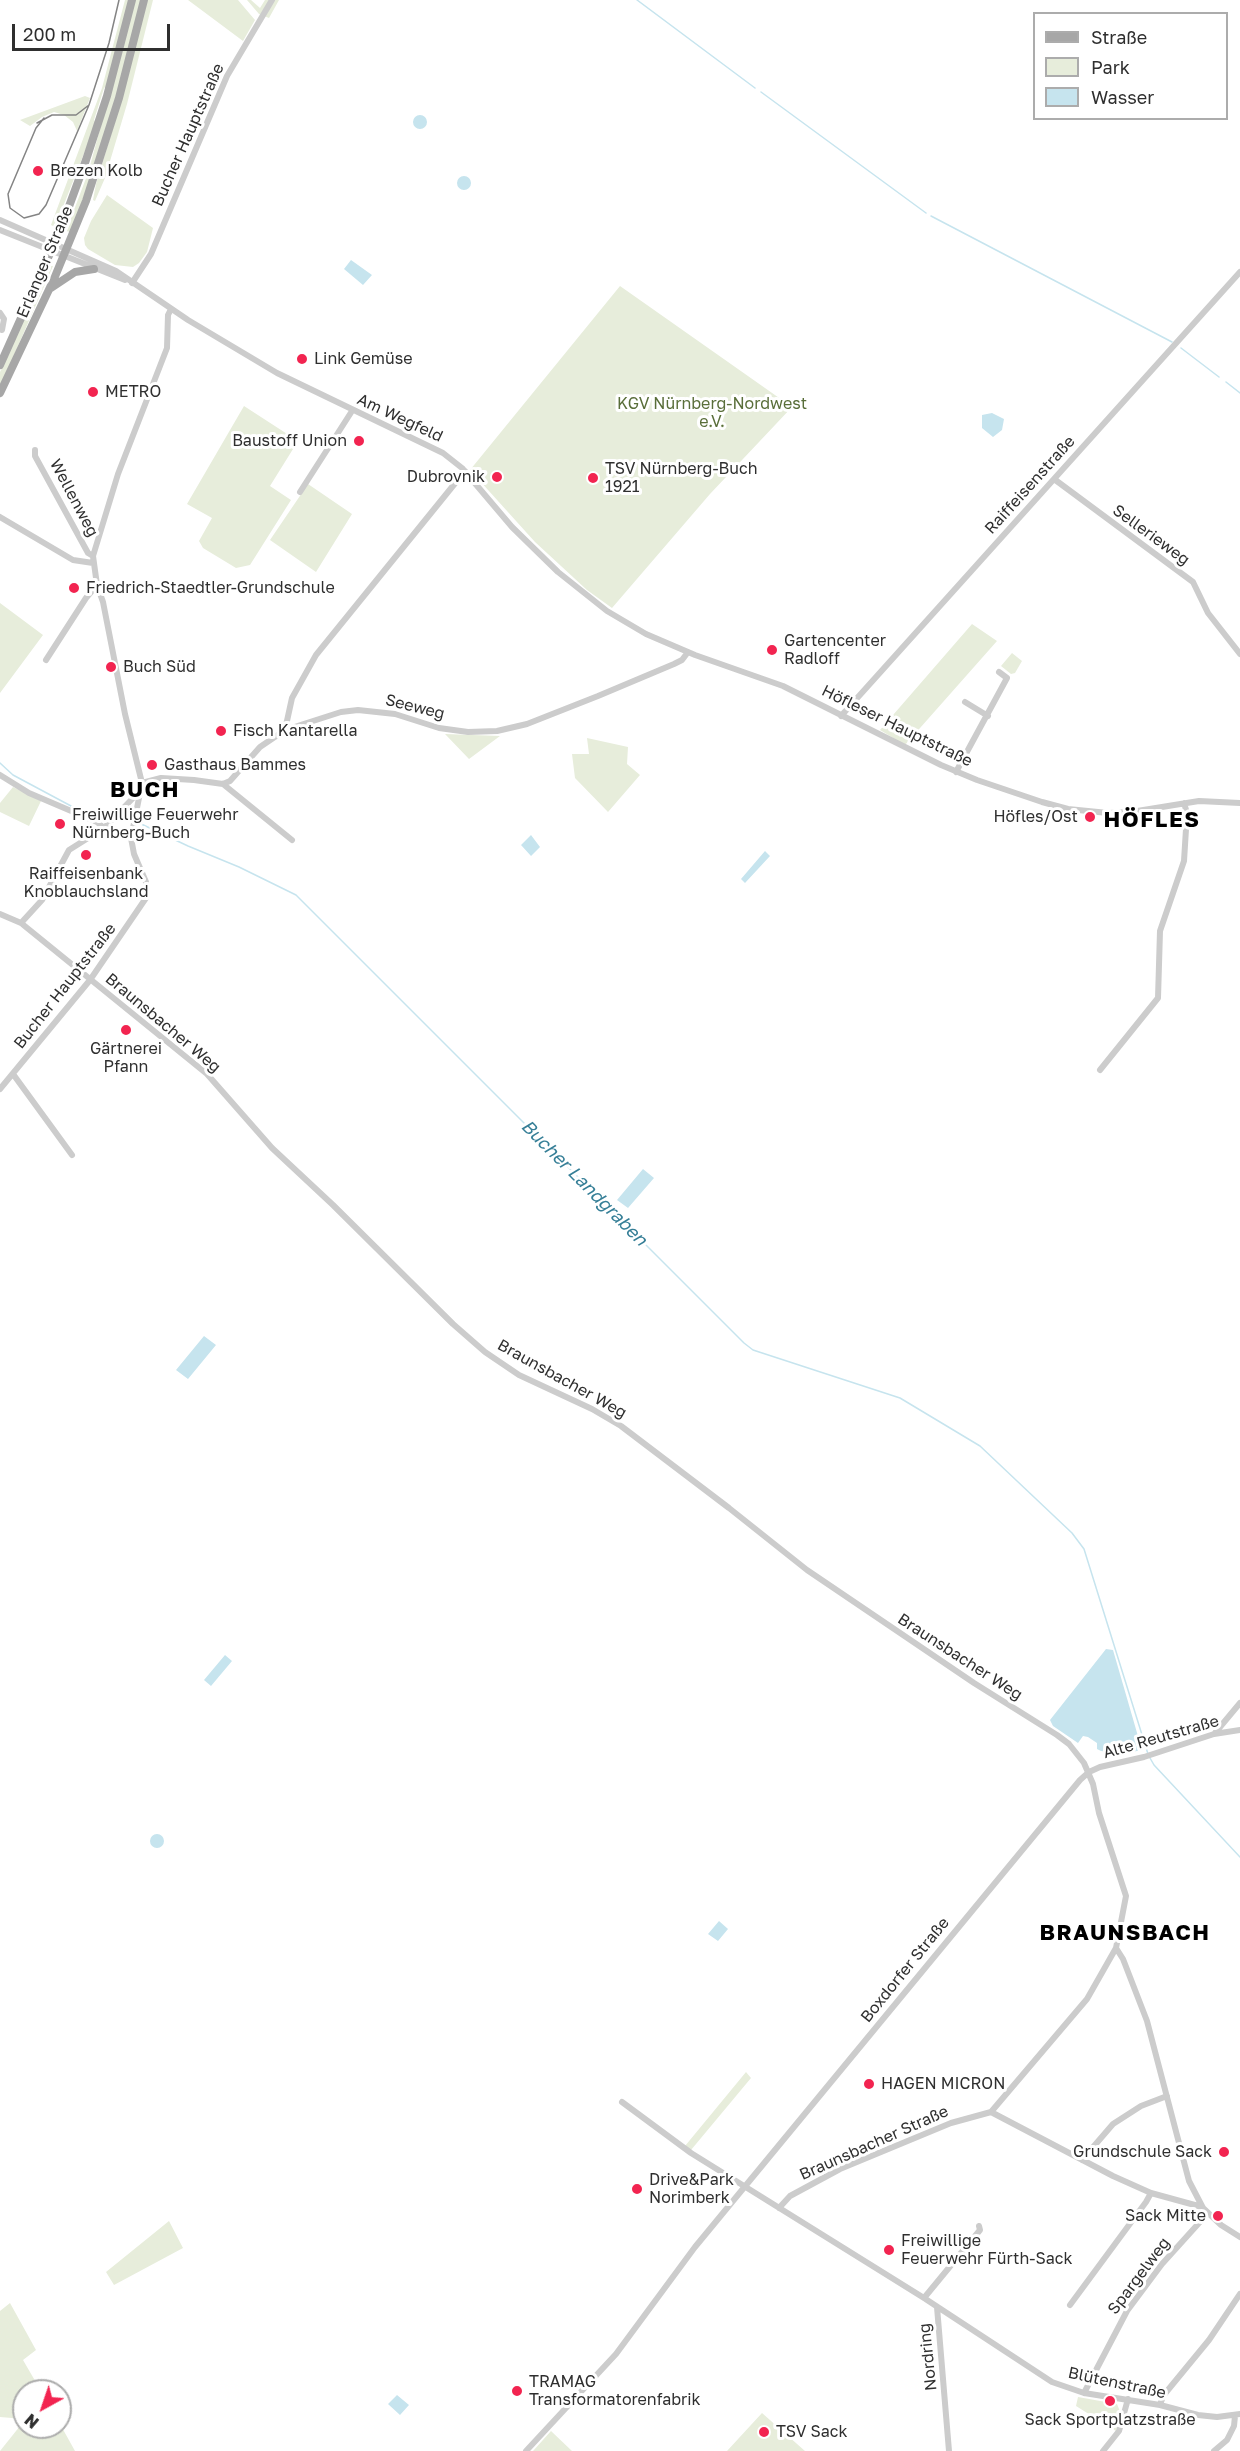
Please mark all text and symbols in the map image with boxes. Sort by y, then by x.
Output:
scale bar [15,12,172,50]
legend [1033,12,1228,120]
text: 200 m [23,23,76,45]
text: Straße [1091,26,1147,48]
text: Park [1091,56,1130,78]
street label: Bucher Hauptstraße [148,61,228,209]
text: Wasser [1091,86,1154,108]
place label: Brezen Kolb [50,161,143,181]
marker: Brezen Kolb [31,164,45,178]
street label: Erlanger Straße [13,203,77,321]
place label: Link Gemüse [314,349,412,369]
marker: Link Gemüse [295,352,309,366]
place label: METRO [105,382,161,402]
marker: METRO [86,385,100,399]
street label: Am Wegfeld [354,390,446,446]
park label: KGV Nürnberg-Nordwest e.V. [617,394,807,432]
place label: Baustoff Union [232,431,347,451]
street label: Raiffeisenstraße [981,432,1079,538]
marker: Baustoff Union [352,434,366,448]
street label: Wellenweg [46,456,102,540]
place label: TSV Nürnberg-Buch 1921 [605,459,757,497]
place label: Dubrovnik [407,467,485,487]
marker: Dubrovnik [490,470,504,484]
marker: TSV Nürnberg-Buch 1921 [586,471,600,485]
street label: Sellerieweg [1109,501,1193,569]
place label: Friedrich-Staedtler-Grundschule [86,578,335,598]
marker: Friedrich-Staedtler-Grundschule [67,581,81,595]
place label: Gartencenter Radloff [784,631,886,669]
marker: Gartencenter Radloff [765,643,779,657]
place label: Buch Süd [123,657,196,677]
marker: Buch Süd [104,660,118,674]
street label: Höfleser Hauptstraße [818,681,976,771]
street label: Seeweg [383,690,447,724]
place label: Fisch Kantarella [233,721,358,741]
marker: Fisch Kantarella [214,724,228,738]
place label: Gasthaus Bammes [164,755,306,775]
marker: Gasthaus Bammes [145,758,159,772]
district label: BUCH [110,777,180,803]
place label: Freiwillige Feuerwehr Nürnberg-Buch [72,805,238,843]
place label: Höfles/Ost [993,807,1078,827]
district label: HÖFLES [1104,807,1200,833]
marker: Höfles/Ost [1083,810,1097,824]
marker: Freiwillige Feuerwehr Nürnberg-Buch [53,817,67,831]
marker: Raiffeisenbank Knoblauchsland [79,848,93,862]
place label: Raiffeisenbank Knoblauchsland [23,864,149,902]
street label: Bucher Hauptstraße [10,919,120,1053]
street label: Braunsbacher Weg [101,969,225,1077]
marker: Gärtnerei Pfann [119,1023,133,1037]
place label: Gärtnerei Pfann [90,1039,162,1077]
water label: Bucher Landgraben [517,1116,651,1250]
street label: Braunsbacher Weg [494,1336,630,1422]
street label: Braunsbacher Weg [894,1610,1026,1704]
street label: Alte Reutstraße [1101,1711,1221,1763]
street label: Boxdorfer Straße [857,1914,953,2026]
district label: BRAUNSBACH [1039,1920,1211,1946]
place label: HAGEN MICRON [881,2074,1005,2094]
marker: HAGEN MICRON [862,2077,876,2091]
street label: Braunsbacher Straße [797,2102,951,2184]
place label: Grundschule Sack [1073,2142,1212,2162]
marker: Grundschule Sack [1217,2145,1231,2159]
place label: Drive&Park Norimberk [649,2170,734,2208]
marker: Drive&Park Norimberk [630,2182,644,2196]
place label: Sack Mitte [1125,2206,1206,2226]
marker: Sack Mitte [1211,2209,1225,2223]
place label: Freiwillige Feuerwehr Fürth-Sack [901,2231,1072,2269]
street label: Spargelweg [1104,2234,1174,2318]
marker: Freiwillige Feuerwehr Fürth-Sack [882,2243,896,2257]
street label: Nordring [915,2322,941,2392]
street label: Blütenstraße [1066,2363,1168,2403]
place label: TRAMAG Transformatorenfabrik [529,2372,701,2410]
north arrow [12,2379,72,2439]
marker: TRAMAG Transformatorenfabrik [510,2384,524,2398]
marker: Sack Sportplatzstraße [1103,2394,1117,2408]
text: N [21,2410,43,2433]
place label: Sack Sportplatzstraße [1025,2410,1195,2430]
place label: TSV Sack [776,2422,848,2442]
marker: TSV Sack [757,2425,771,2439]

